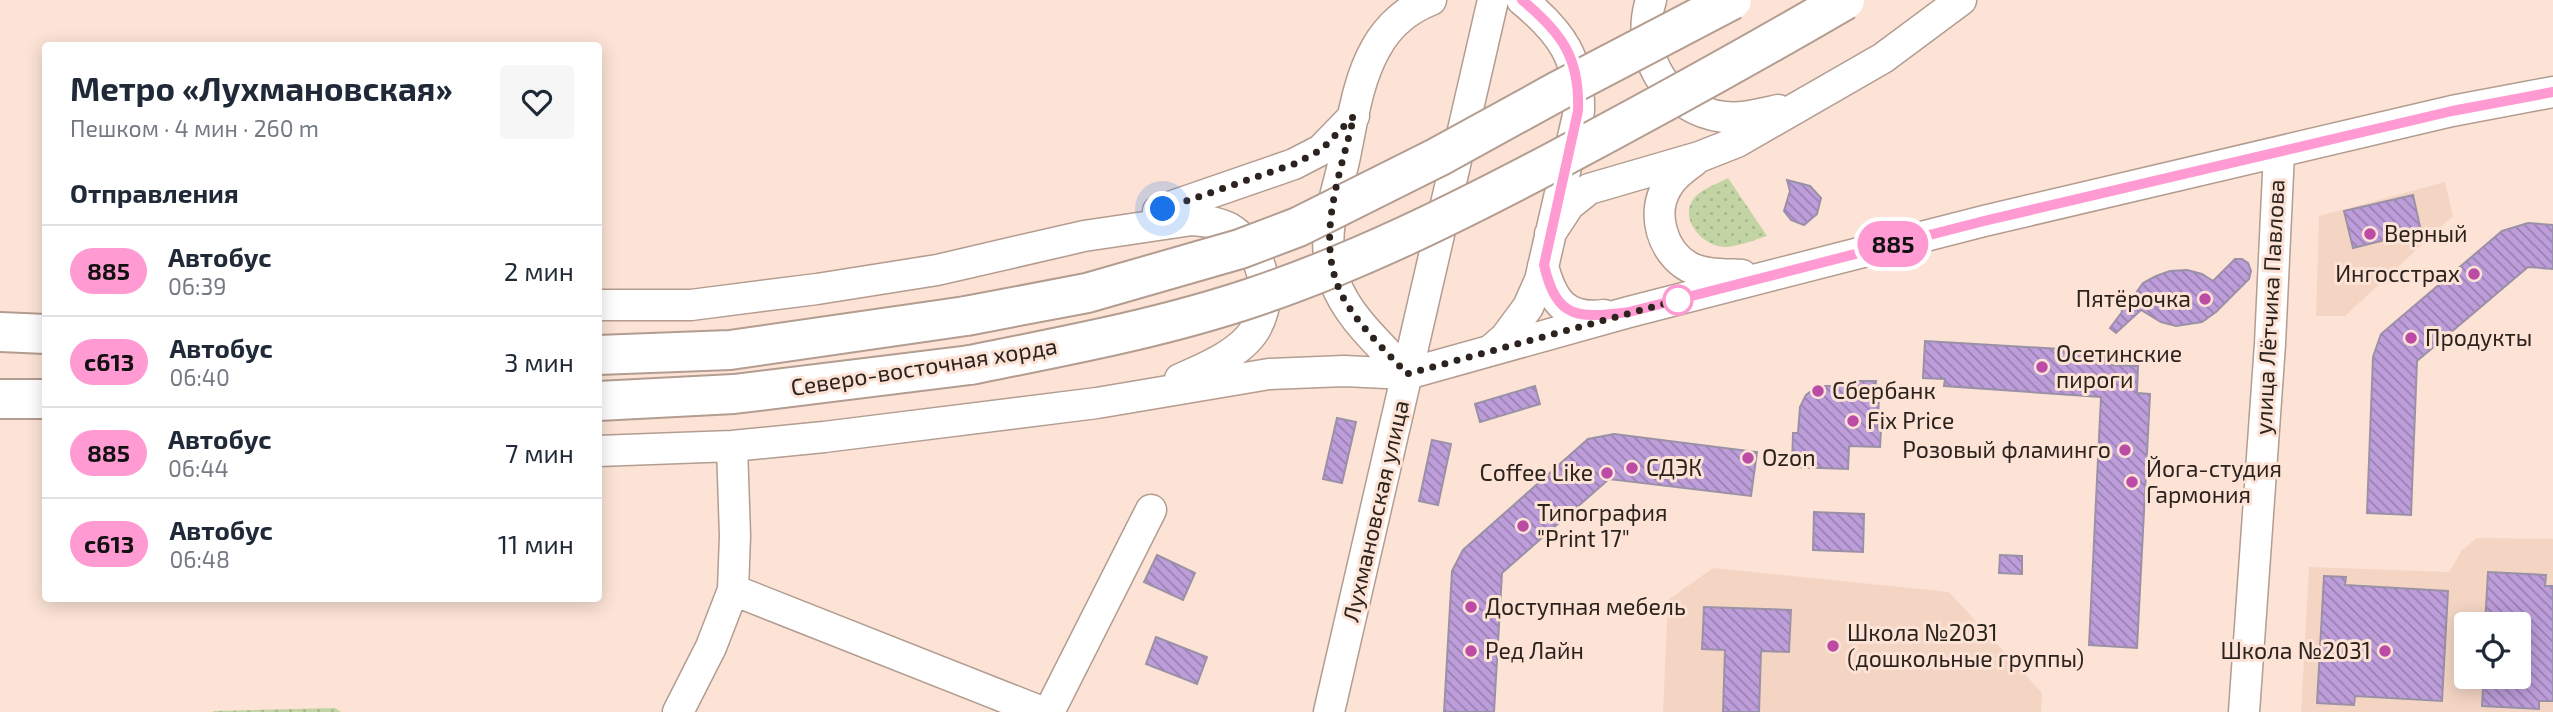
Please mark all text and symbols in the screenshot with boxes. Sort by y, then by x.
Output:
button: heart [500,65,574,139]
text: Метро «Лухмановская» [70,68,453,108]
text: Пешком · 4 мин · 260 m [70,114,319,142]
text: Отправления [70,177,239,208]
street label: улица Лётчика Павлова [2248,178,2291,435]
your location [1145,191,1180,226]
place label: Верный [2384,219,2468,247]
line badge: 885 [1853,221,1933,267]
marker: Верный [2362,226,2378,242]
text: 885 [1871,229,1915,258]
text: Автобус [168,241,271,272]
text: 2 мин [504,255,574,286]
text: 885 [87,256,130,285]
place label: Ингосстрах [2335,259,2460,287]
marker: Ингосстрах [2466,266,2482,282]
text: 06:39 [168,272,226,300]
place label: Пятёрочка [2076,284,2191,312]
unlabelled marker [1663,285,1693,315]
marker: Пятёрочка [2197,291,2213,307]
place label: Продукты [2425,323,2532,352]
marker: Продукты [2403,330,2419,346]
street label: Северо-восточная хорда [789,331,1059,401]
text: Автобус [169,332,273,363]
place label: Осетинские пироги [2056,339,2182,393]
text: 3 мин [504,346,574,377]
text: с613 [84,347,134,376]
marker: Осетинские пироги [2034,359,2050,375]
text: 06:40 [169,363,230,391]
place label: Сбербанк [1832,376,1936,404]
marker: Сбербанк [1810,383,1826,399]
street label: Лухмановская улица [1336,397,1415,625]
place label: Fix Price [1867,406,1954,434]
marker: Fix Price [1845,413,1861,429]
text: Автобус [168,423,271,454]
place label: Розовый фламинго [1902,435,2111,463]
text: 7 мин [505,437,574,468]
text: 885 [87,438,130,467]
marker: Розовый фламинго [2117,442,2133,458]
place label: Ozon [1762,443,1816,471]
marker: Ozon [1740,450,1756,466]
place label: СДЭК [1646,453,1702,481]
text: 06:44 [168,454,229,482]
place label: Йога-студия Гармония [2146,454,2282,508]
place label: Coffee Like [1480,458,1593,486]
marker: СДЭК [1624,460,1640,476]
marker: Coffee Like [1599,465,1615,481]
marker: Йога-студия Гармония [2124,474,2140,490]
place label: Типография "Print 17" [1537,498,1668,552]
text: Автобус [169,514,273,545]
marker: Типография "Print 17" [1515,518,1531,534]
text: 11 мин [498,528,574,559]
text: с613 [84,529,134,558]
text: 06:48 [169,545,230,573]
place label: Доступная мебель [1485,592,1686,621]
marker: Доступная мебель [1463,599,1479,615]
map controls [2454,612,2531,689]
button: locate [2454,612,2531,689]
place label: Школа №2031 (дошкольные группы) [1847,618,2084,673]
place label: Ред Лайн [1485,636,1584,664]
place label: Школа №2031 [2220,636,2371,664]
marker: Школа №2031 (дошкольные группы) [1825,638,1841,654]
marker: Ред Лайн [1463,643,1479,659]
marker: Школа №2031 [2377,643,2393,659]

